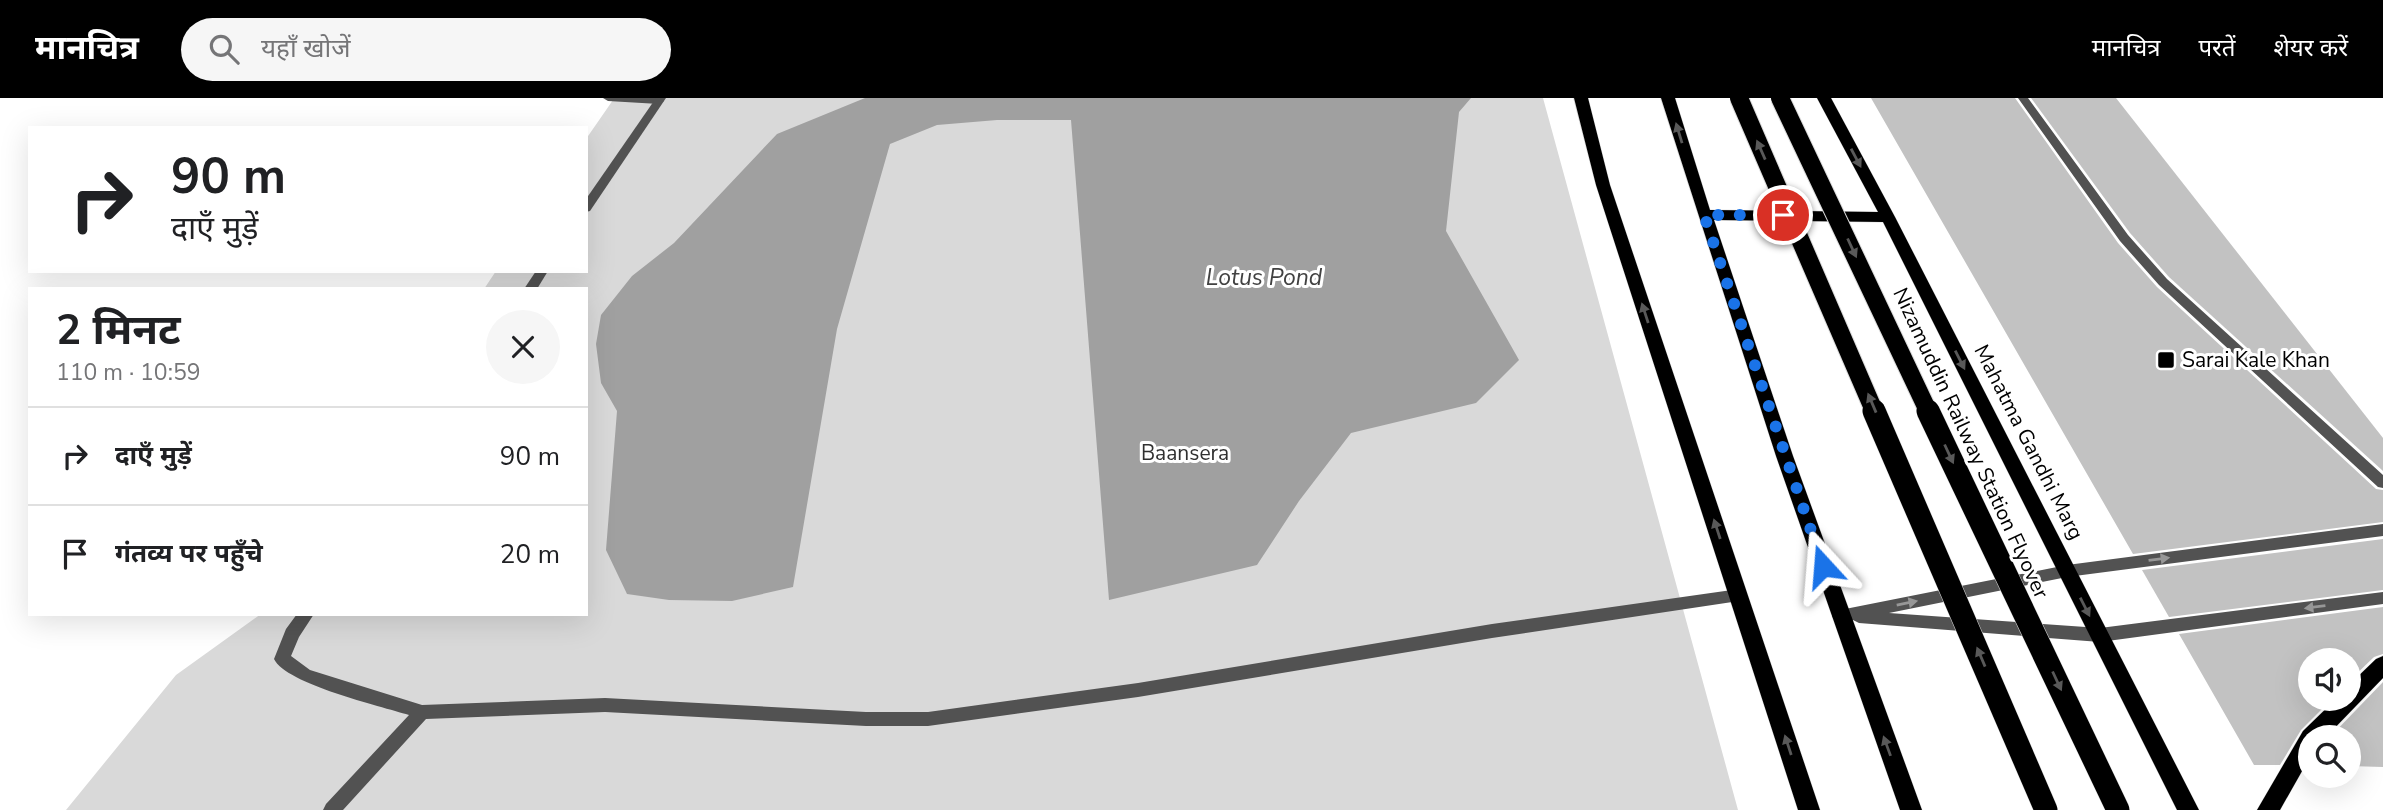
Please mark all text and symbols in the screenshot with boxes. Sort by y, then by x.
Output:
search box [181,18,671,81]
text: मानचित्र [35,26,139,71]
icon: search [205,30,243,68]
text: यहाँ खोजें [261,31,351,66]
text: मानचित्र [2092,32,2160,64]
text: परतें [2198,32,2236,64]
text: शेयर करें [2274,32,2348,64]
one-way arrow [1673,122,1683,143]
one-way arrow [1755,139,1766,160]
text: 90 m [171,143,286,210]
one-way arrow [1851,148,1862,168]
icon: right [56,154,147,245]
pin [1753,185,1813,245]
icon: arrive [1764,196,1802,234]
text: दाएँ मुड़ें [171,207,258,250]
one-way arrow [1846,238,1857,258]
water label: Lotus Pond [1206,262,1323,293]
street label: Nizamuddin Railway Station Flyover [1886,283,2056,603]
text: 2 मिनट [56,302,181,359]
one-way arrow [1639,302,1650,323]
button: close [486,310,560,384]
street label: Mahatma Gandhi Marg [1968,340,2090,544]
place label: Sarai Kale Khan [2182,346,2330,374]
one-way arrow [1955,350,1966,370]
marker: Sarai Kale Khan [2156,350,2176,370]
text: 110 m · 10:59 [56,357,201,388]
one-way arrow [1866,392,1877,413]
icon: right [56,437,94,475]
text: दाएँ मुड़ें [115,438,192,473]
text: 90 m [500,439,560,474]
park label: Baansera [1141,439,1229,467]
one-way arrow [1943,444,1955,464]
one-way arrow [1711,518,1722,539]
position arrow [1786,529,1860,603]
icon: arrive [56,535,94,573]
text: गंतव्य पर पहुँचे [115,536,263,571]
text: 20 m [500,537,560,572]
one-way arrow [2148,553,2170,564]
one-way arrow [1896,597,1918,608]
one-way arrow [2080,597,2091,617]
one-way arrow [2304,602,2326,613]
one-way arrow [1975,646,1986,667]
map controls [2298,648,2361,788]
button: sound [2298,648,2361,711]
one-way arrow [2051,671,2063,691]
button: search [2298,725,2361,788]
one-way arrow [1783,734,1793,755]
one-way arrow [1881,735,1892,756]

